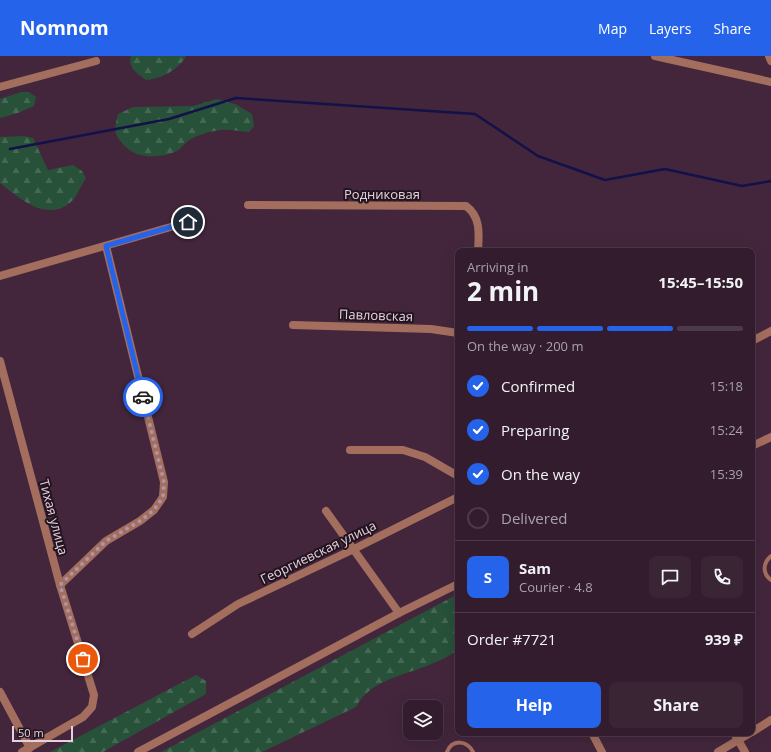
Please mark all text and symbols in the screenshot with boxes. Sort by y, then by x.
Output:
text: Nomnom [20,15,109,41]
text: Map [598,19,627,38]
text: Layers [649,19,691,38]
text: Share [713,19,751,38]
street label: Родниковая [344,185,420,203]
pin [171,205,205,239]
icon: home [177,211,199,233]
text: Arriving in [467,258,529,276]
text: 15:45–15:50 [658,272,743,292]
text: 2 min [467,273,539,309]
street label: Павловская [339,305,413,325]
text: On the way · 200 m [467,337,583,355]
icon: check [467,375,489,397]
text: Confirmed [501,376,575,396]
courier [123,377,163,417]
text: 15:18 [710,377,743,395]
icon: car [132,386,154,408]
icon: check [467,419,489,441]
text: Preparing [501,420,569,440]
text: 15:24 [710,421,743,439]
icon: check [467,463,489,485]
text: On the way [501,464,580,484]
text: 15:39 [710,465,743,483]
street label: Тихая улица [35,477,73,557]
text: Delivered [501,508,568,528]
street label: Георгиевская улица [257,516,379,588]
button: chat [649,556,691,598]
button: phone [701,556,743,598]
text: Sam [519,558,551,578]
text: S [484,567,492,587]
text: Courier · 4.8 [519,578,593,596]
text: Order #7721 [467,629,556,649]
text: 939 ₽ [705,629,743,649]
pin [66,642,100,676]
icon: bag [72,648,94,670]
button: Help [467,682,601,728]
button: Share [609,682,743,728]
map controls [403,700,443,740]
button: layers [403,700,443,740]
scale bar [12,724,73,743]
text: 50 m [18,725,44,740]

